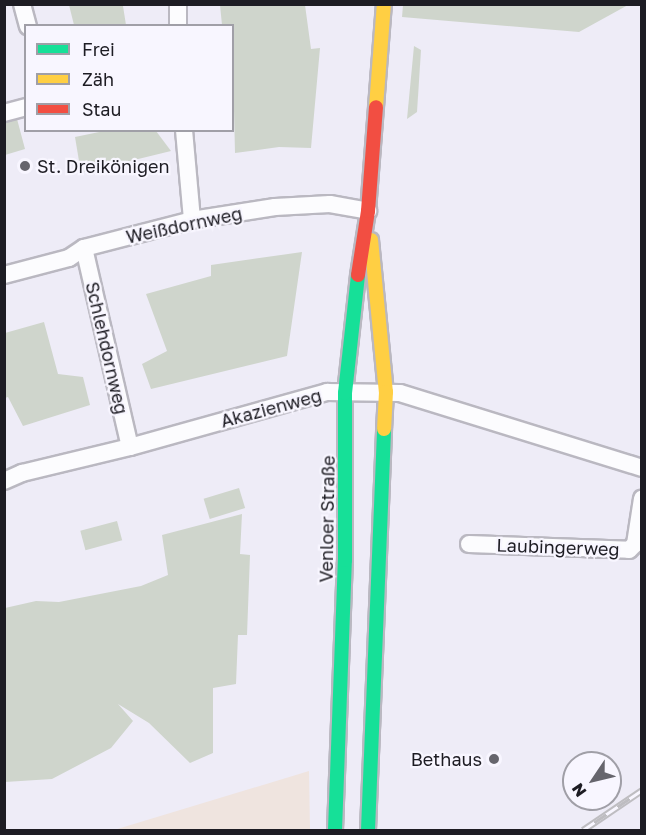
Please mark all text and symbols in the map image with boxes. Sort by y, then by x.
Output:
legend [24,24,234,132]
text: Frei [82,38,115,60]
text: Zäh [82,68,114,90]
text: Stau [82,98,121,120]
place label: St. Dreikönigen [37,155,170,177]
marker: St. Dreikönigen [18,159,32,173]
street label: Weißdornweg [124,202,244,248]
street label: Schlehdornweg [81,280,133,416]
street label: Akazienweg [218,384,324,432]
street label: Venloer Straße [315,455,339,583]
street label: Laubingerweg [496,534,620,560]
place label: Bethaus [411,748,482,770]
north arrow [562,751,622,811]
marker: Bethaus [487,752,501,766]
text: N [567,779,591,801]

